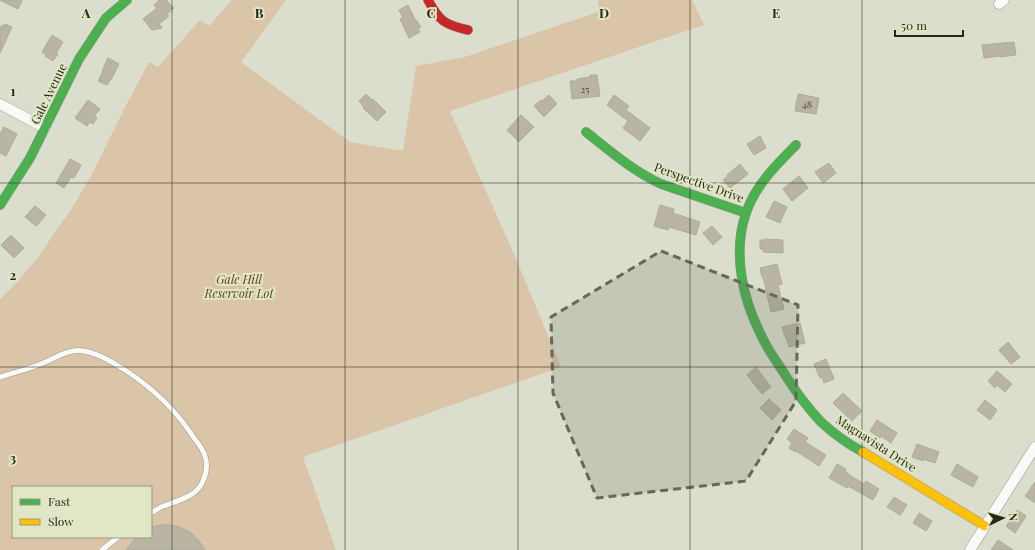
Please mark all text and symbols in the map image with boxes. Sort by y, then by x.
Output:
text: A [81,4,91,21]
text: B [255,4,264,21]
text: C [426,4,436,21]
text: D [599,4,609,21]
text: E [772,4,780,21]
scale bar [895,12,963,38]
text: 50 m [901,17,927,33]
street label: Gale Avenue [26,60,70,127]
text: 1 [11,82,16,99]
house number: 25 [581,82,589,96]
house number: 48 [802,97,812,111]
street label: Perspective Drive [652,158,746,206]
text: 2 [10,266,17,283]
park label: Gale Hill Reservoir Lot [204,271,274,301]
street label: Magnavista Drive [833,411,920,475]
text: 3 [10,449,16,466]
legend [12,486,152,538]
text: Fast [48,493,71,509]
north arrow [983,498,1023,538]
text: N [1006,512,1021,522]
text: Slow [48,513,74,529]

